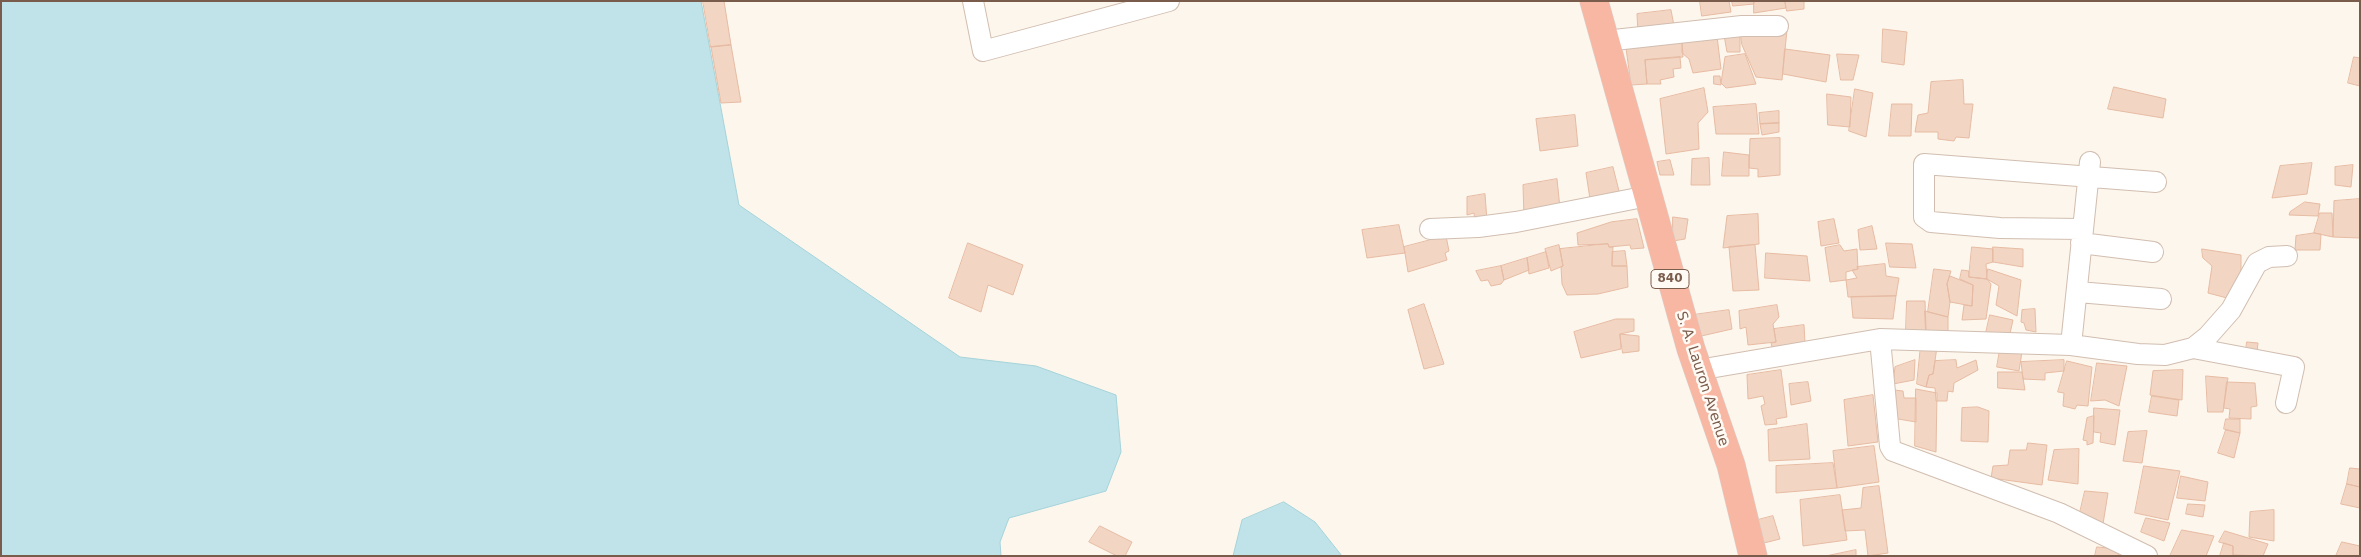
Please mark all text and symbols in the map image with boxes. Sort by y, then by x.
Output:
road number: 840 [1651,270,1689,288]
street label: S. A. Lauron Avenue [1672,310,1732,448]

